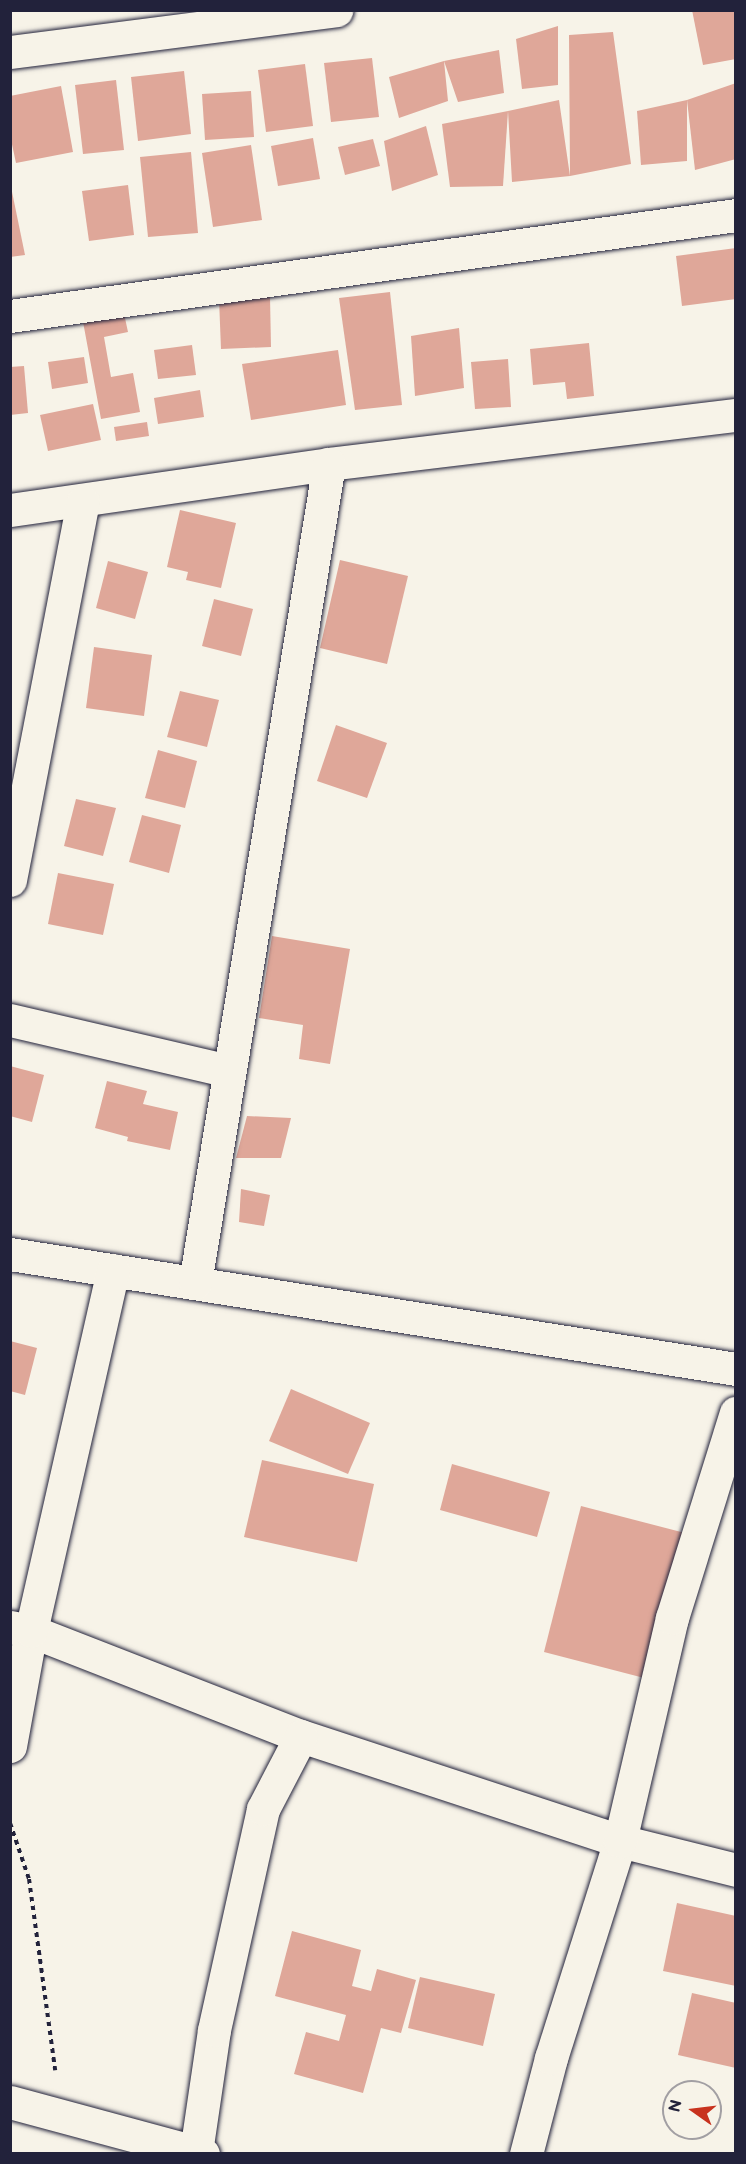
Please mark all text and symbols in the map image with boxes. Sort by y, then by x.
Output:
north arrow [662,2080,722,2140]
text: N [665,2098,687,2114]

